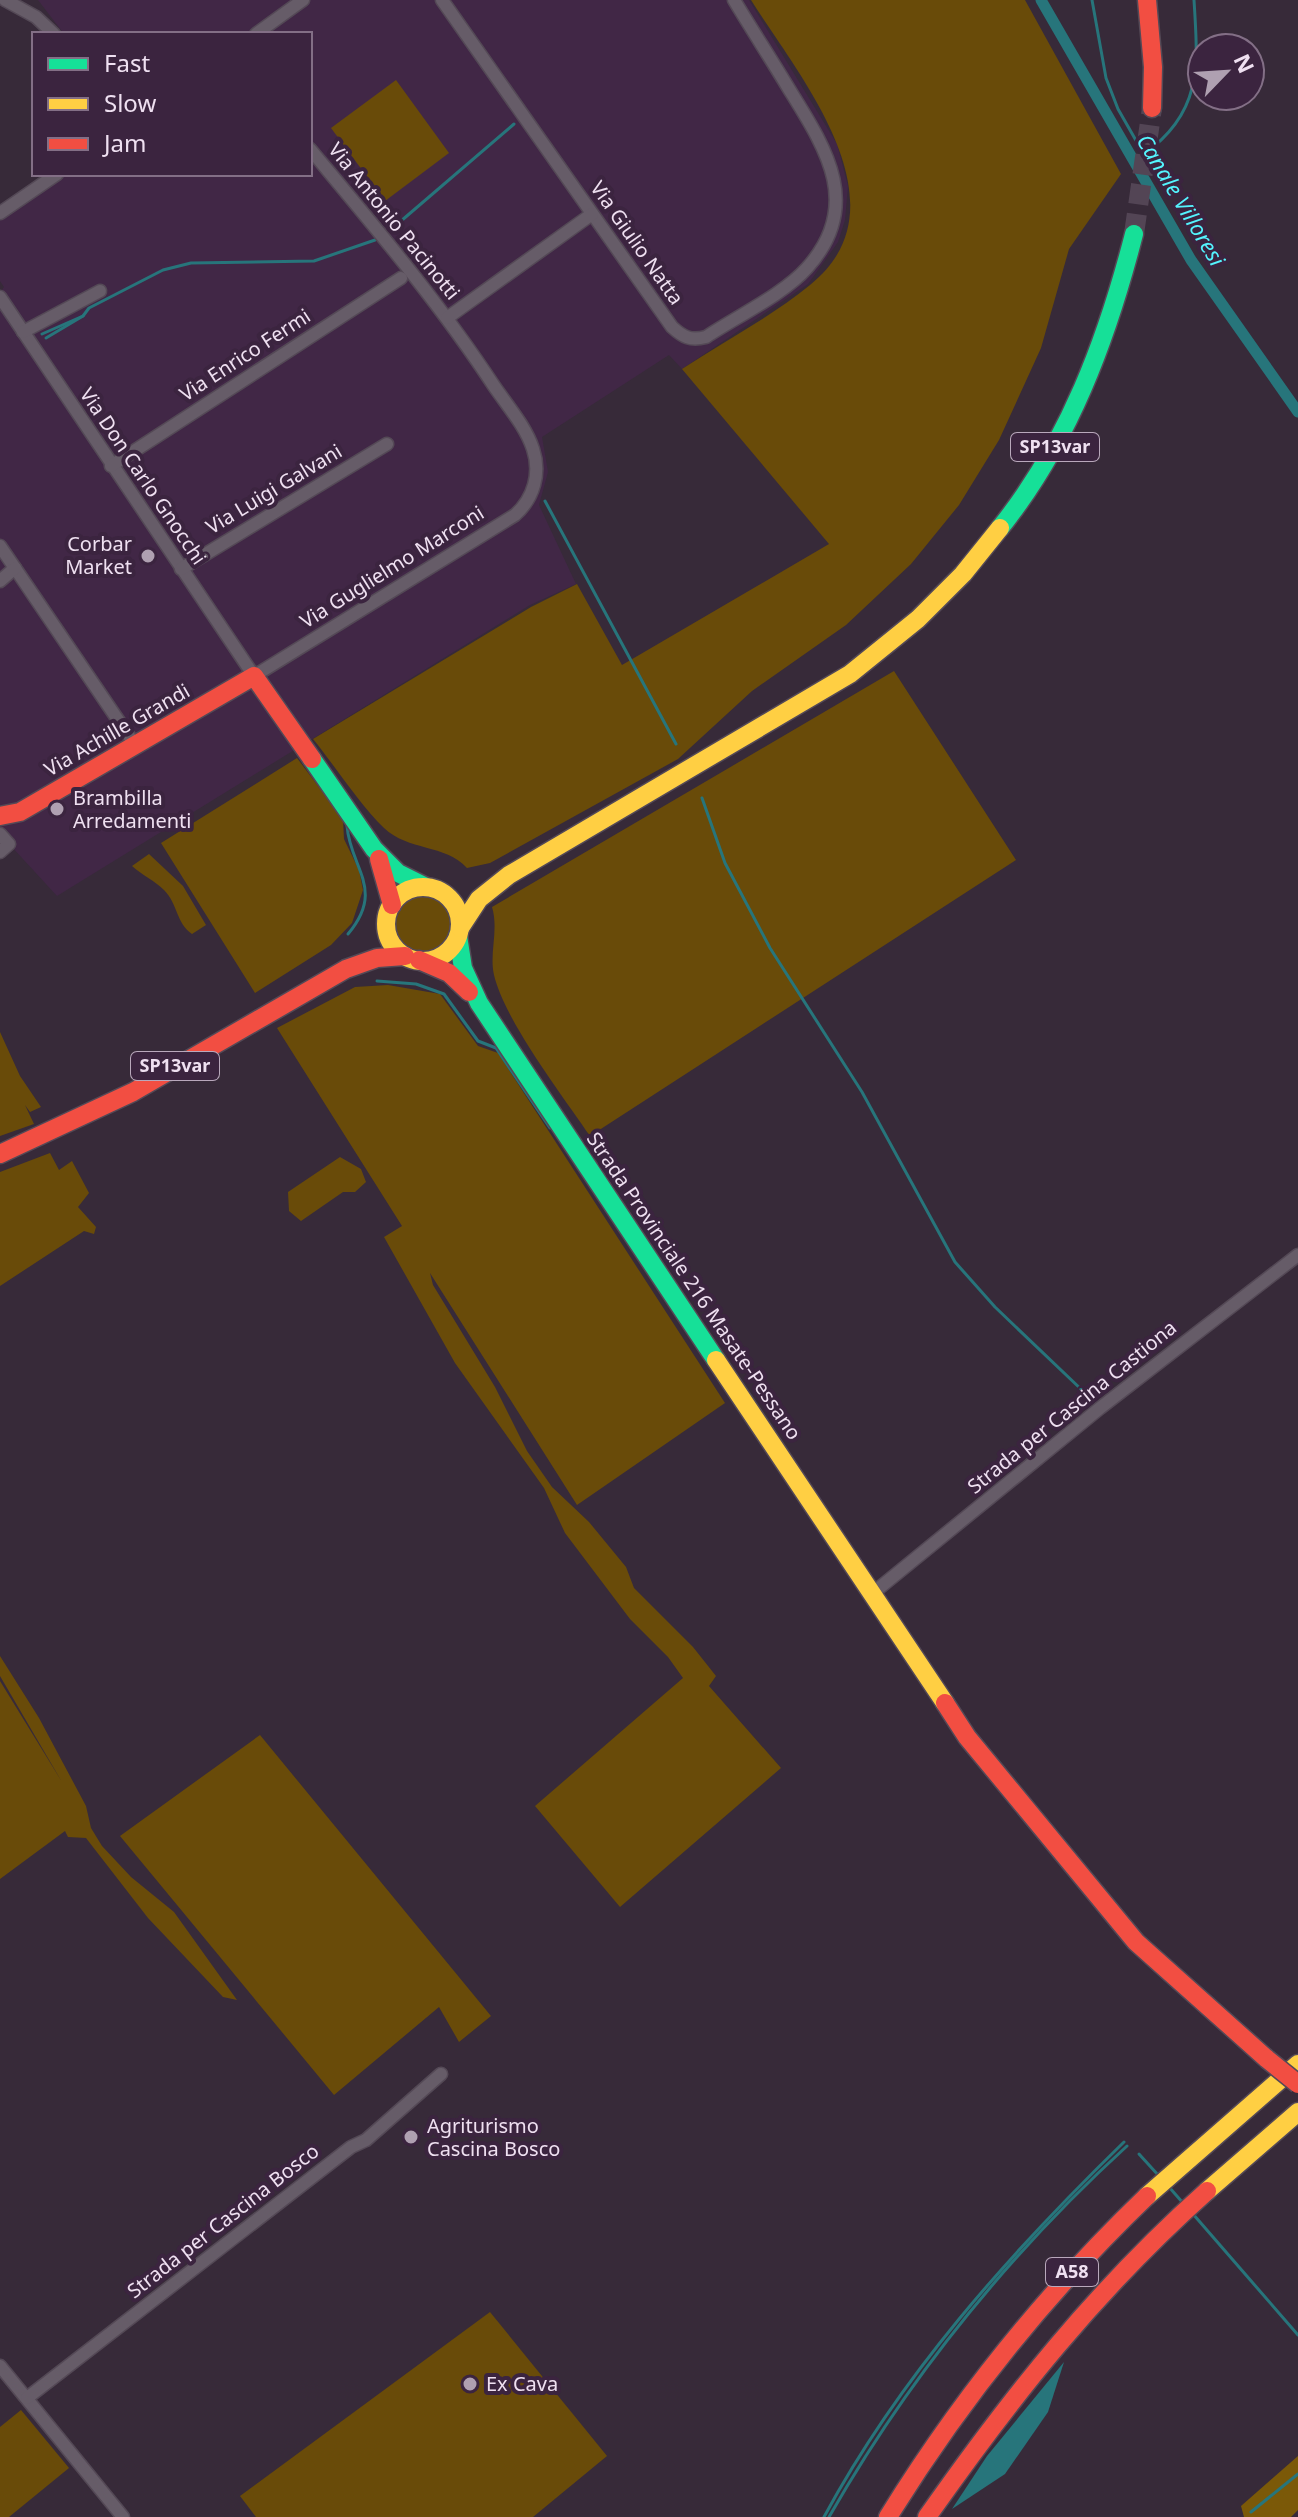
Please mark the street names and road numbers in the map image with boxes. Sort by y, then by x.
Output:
street label: Via Antonio Pacinotti [323,136,466,305]
street label: Via Giulio Natta [585,175,690,310]
street label: Via Enrico Fermi [174,302,315,407]
street label: Via Don Carlo Gnocchi [74,382,213,570]
road number: SP13var [1011,433,1099,461]
street label: Via Luigi Galvani [201,437,347,540]
street label: Via Guglielmo Marconi [295,499,489,634]
street label: Via Achille Grandi [39,677,194,782]
road number: SP13var [131,1052,219,1080]
street label: Strada Provinciale 216 Masate-Pessano [581,1127,808,1445]
street label: Strada per Cascina Castiona [962,1314,1182,1499]
street label: Strada per Cascina Bosco [121,2137,324,2304]
road number: A58 [1046,2258,1098,2286]

